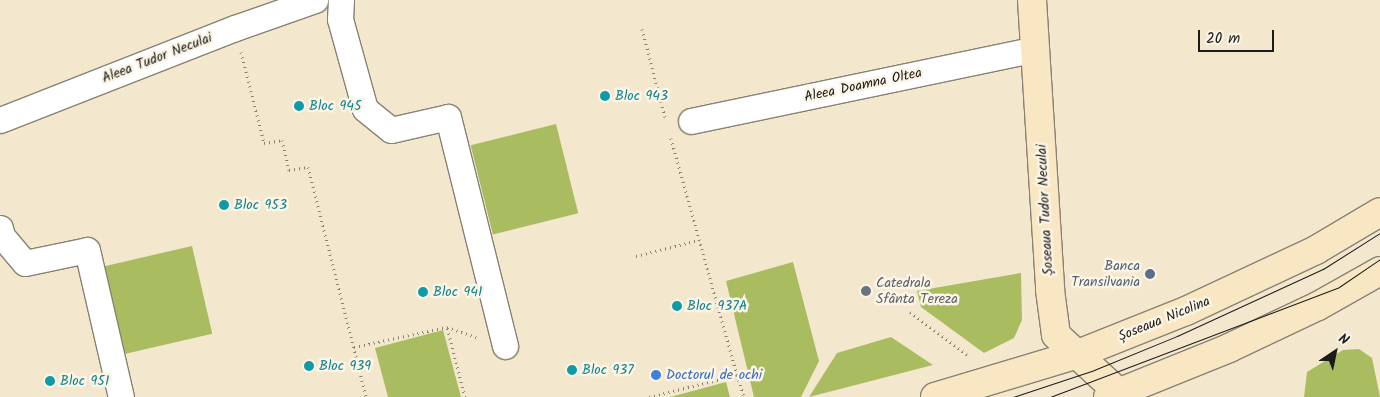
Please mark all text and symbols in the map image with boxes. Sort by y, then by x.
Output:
scale bar [1200,20,1276,52]
text: 20 m [1206,27,1240,51]
street label: Aleea Tudor Neculai [100,29,214,87]
street label: Aleea Doamna Oltea [803,64,923,106]
place label: Bloc 943 [615,88,668,104]
marker: Bloc 943 [599,90,611,102]
place label: Bloc 945 [309,98,362,114]
marker: Bloc 945 [293,100,305,112]
street label: Șoseaua Tudor Neculai [1033,144,1057,276]
place label: Bloc 953 [234,197,287,213]
marker: Bloc 953 [218,199,230,211]
place label: Banca Transilvania [1071,258,1140,290]
marker: Banca Transilvania [1144,268,1156,280]
place label: Catedrala Sfânta Tereza [876,275,958,308]
place label: Bloc 941 [433,284,482,300]
marker: Catedrala Sfânta Tereza [860,285,872,297]
marker: Bloc 941 [417,286,429,298]
street label: Șoseaua Nicolina [1116,293,1212,345]
place label: Bloc 937A [687,298,747,314]
marker: Bloc 937A [671,300,683,312]
north arrow [1310,327,1360,377]
text: N [1334,328,1353,351]
place label: Bloc 939 [319,358,371,374]
marker: Bloc 939 [303,360,315,372]
place label: Bloc 937 [582,362,634,378]
marker: Bloc 937 [566,364,578,376]
place label: Doctorul de ochi [666,367,762,383]
marker: Doctorul de ochi [650,369,662,381]
place label: Bloc 951 [60,373,109,389]
marker: Bloc 951 [44,375,56,387]

